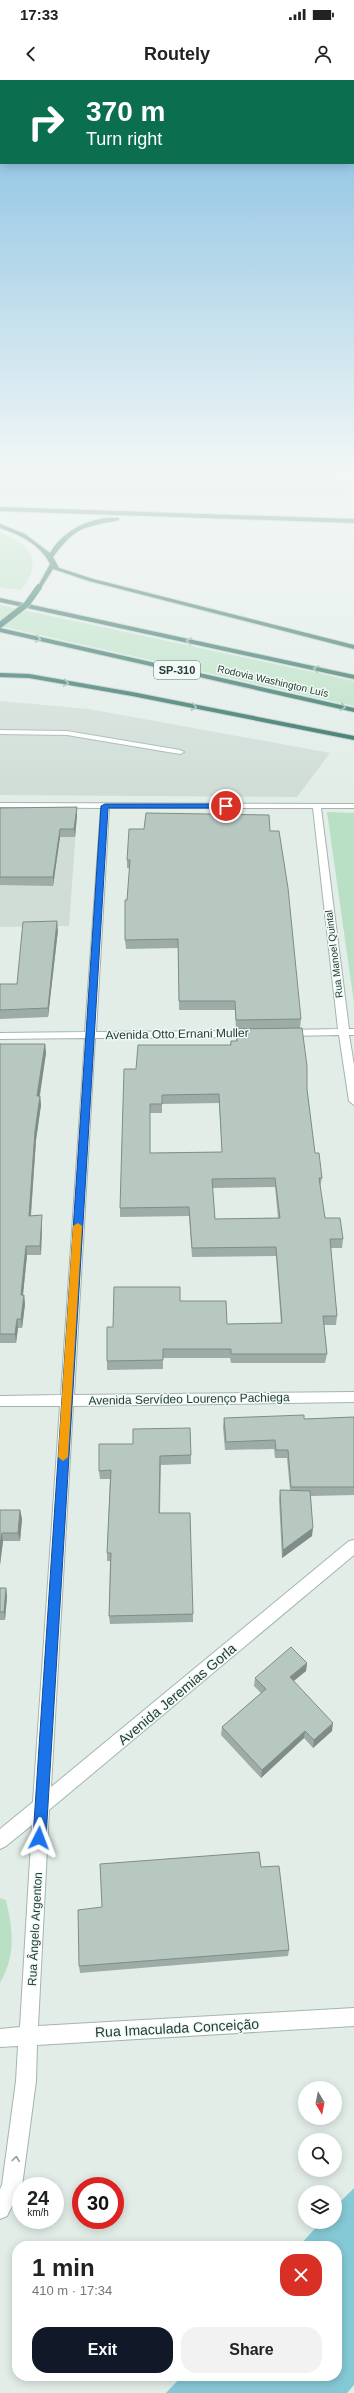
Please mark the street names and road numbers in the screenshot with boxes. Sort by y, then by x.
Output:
road number: SP-310 [154,661,200,679]
street label: Rodovia Washington Luís [216,663,330,699]
street label: Rua Manoel Quintal [323,909,345,999]
street label: Avenida Otto Ernani Muller [105,1026,249,1042]
street label: Avenida Servídeo Lourenço Pachiega [88,1390,290,1408]
street label: Avenida Jeremias Gorla [115,1640,239,1748]
street label: Rua Ângelo Argenton [24,1872,45,1986]
street label: Rua Imaculada Conceição [95,2016,260,2040]

